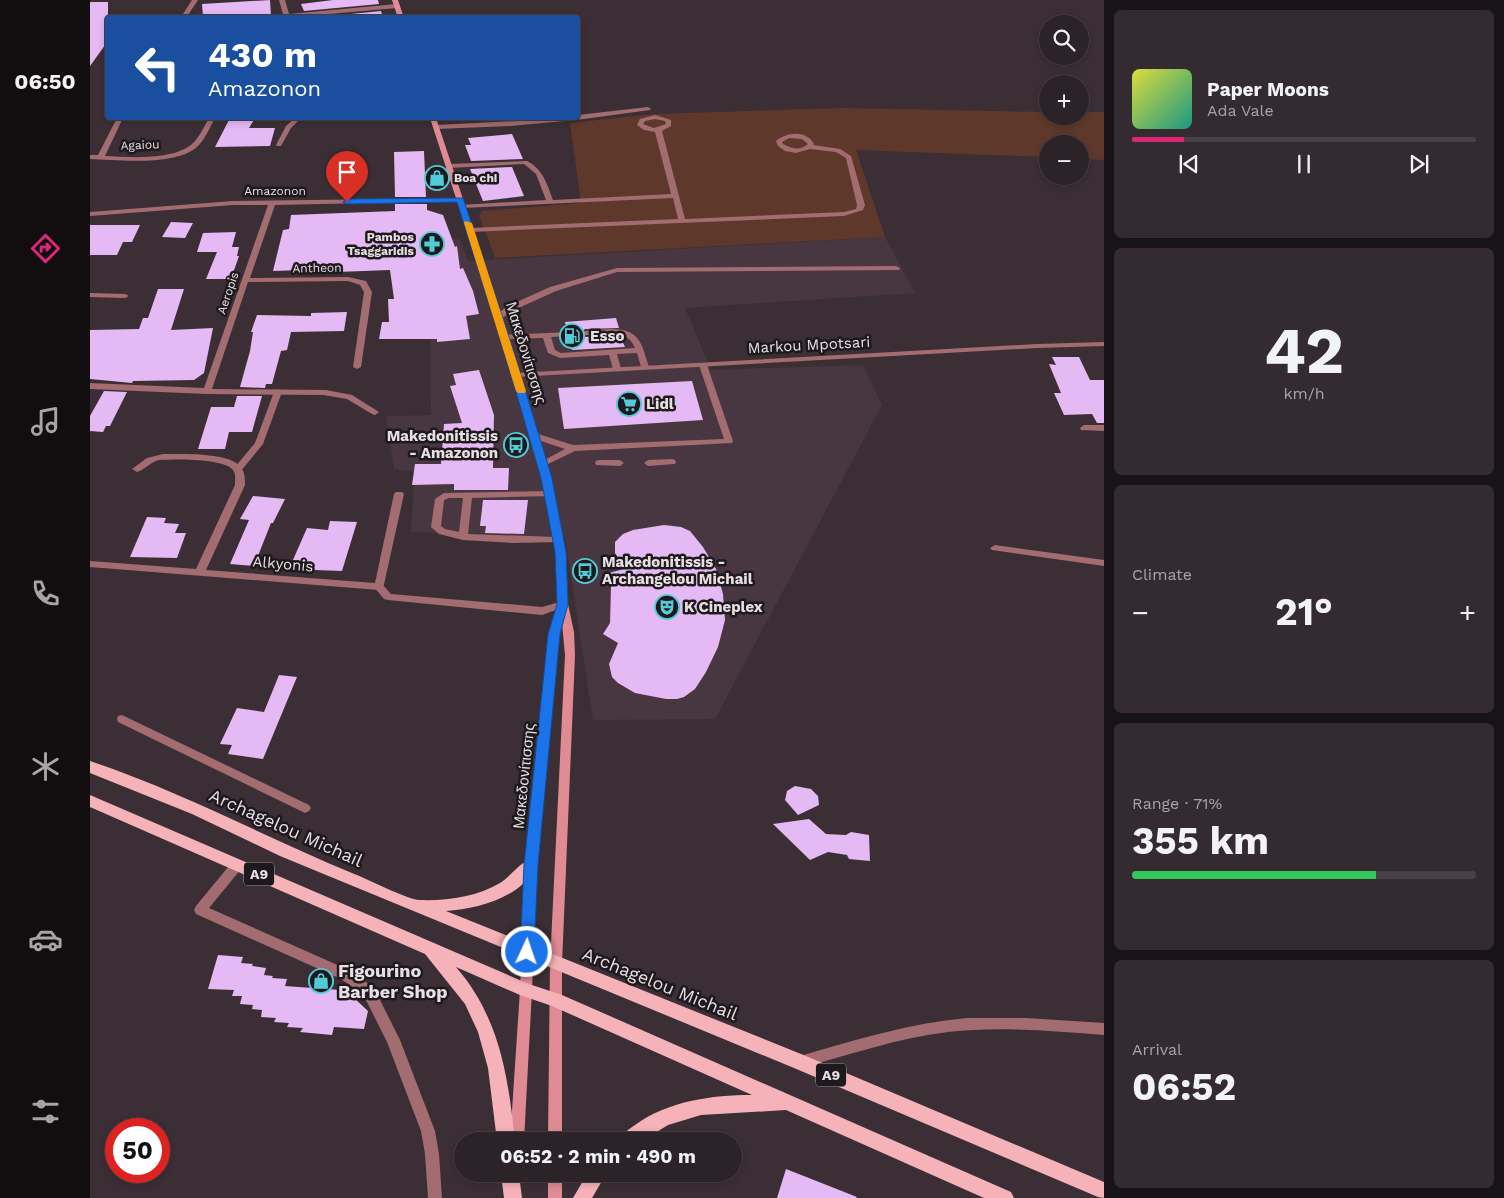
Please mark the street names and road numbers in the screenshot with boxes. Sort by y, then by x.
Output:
street label: Agaiou [120,137,160,153]
street label: Amazonon [244,184,306,198]
street label: Antheon [292,261,342,275]
street label: Aeropis [214,270,242,316]
street label: Μακεδονίτισσης [502,300,550,406]
street label: Markou Mpotsari [747,333,871,357]
street label: Alkyonis [252,552,314,576]
street label: Μακεδονίτισσης [509,722,539,830]
street label: Archagelou Michail [206,784,367,871]
road number: A9 [244,862,274,886]
street label: Archagelou Michail [579,943,741,1024]
road number: A9 [816,1064,846,1086]

